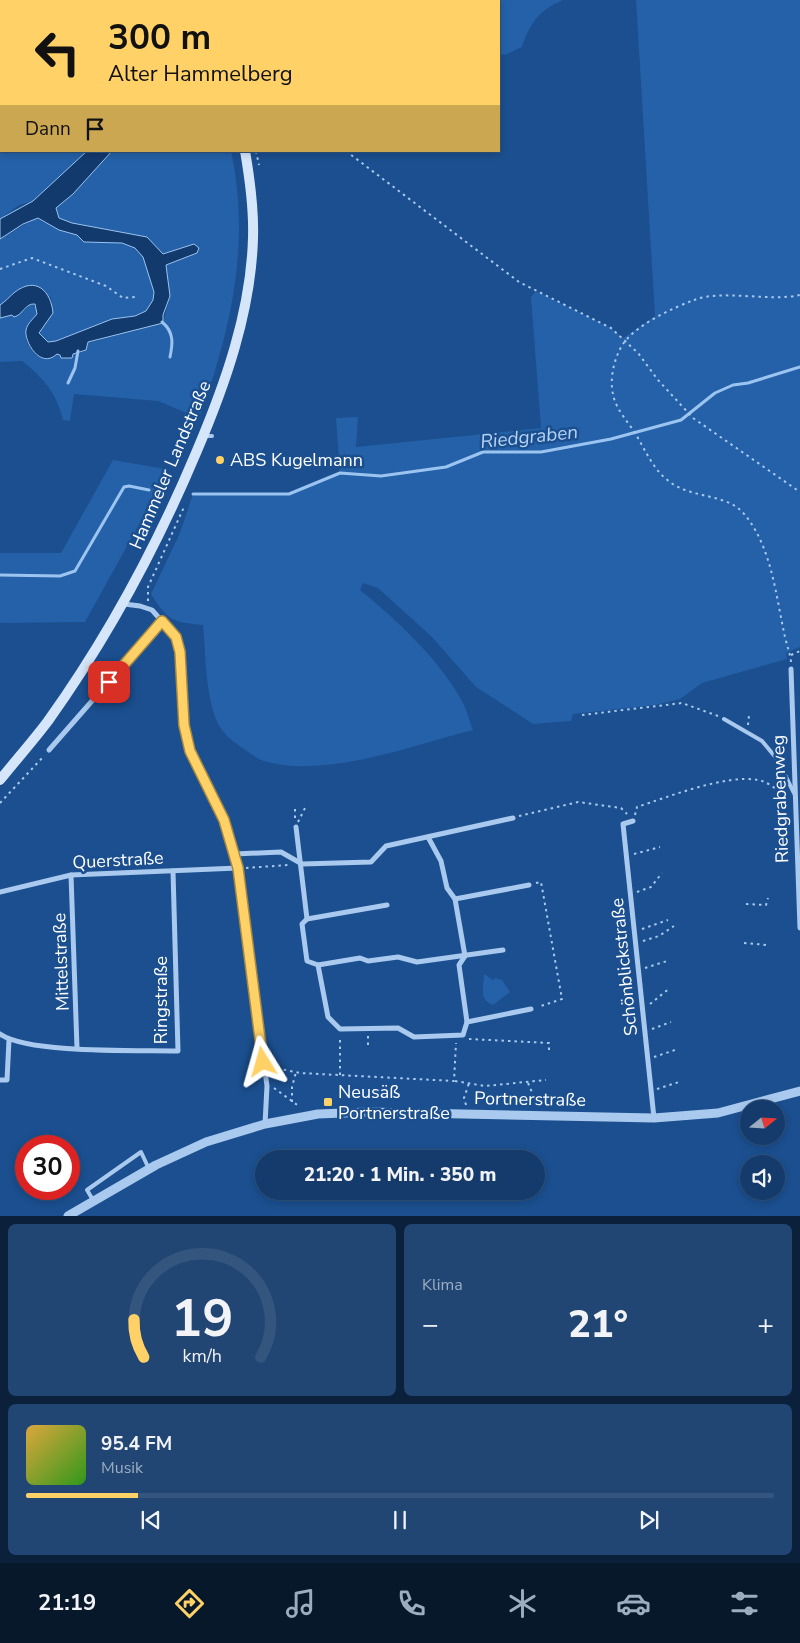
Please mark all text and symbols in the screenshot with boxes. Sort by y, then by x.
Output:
text: 300 m [108,14,211,61]
icon: left [25,20,90,85]
text: Alter Hammelberg [108,59,293,89]
icon: arrive [81,115,109,143]
text: Dann [25,116,71,142]
street label: Hammeler Landstraße [124,377,216,553]
water label: Riedgraben [479,419,579,455]
place label: ABS Kugelmann [230,448,363,472]
marker: ABS Kugelmann [214,454,226,466]
pin [88,661,130,703]
icon: arrive [95,668,123,696]
street label: Riedgrabenweg [766,735,794,863]
street label: Querstraße [72,846,164,874]
street label: Schönblickstraße [605,897,643,1037]
street label: Mittelstraße [47,913,75,1011]
street label: Ringstraße [149,956,173,1044]
position arrow [236,1035,288,1087]
place label: Neusäß Portnerstraße [338,1080,450,1125]
street label: Portnerstraße [474,1086,586,1112]
marker: Neusäß Portnerstraße [322,1096,334,1108]
north arrow [740,1100,785,1145]
map controls [740,1100,785,1200]
speed limit sign: 30 [15,1135,80,1200]
button: sound [740,1155,785,1200]
text: 21:20 · 1 Min. · 350 m [304,1162,496,1188]
text: Klima [422,1274,463,1296]
text: 19 [171,1283,233,1354]
text: 21° [568,1299,628,1350]
text: − [422,1306,439,1344]
text: + [757,1306,774,1344]
text: km/h [182,1344,222,1368]
text: 95.4 FM [101,1431,172,1457]
text: Musik [101,1457,143,1479]
icon: previous [137,1506,165,1534]
icon: pause [386,1506,414,1534]
icon: next [635,1506,663,1534]
icon: directions [172,1586,207,1621]
icon: music [283,1586,318,1621]
icon: phone [394,1586,429,1621]
icon: climate [505,1586,540,1621]
icon: car [616,1586,651,1621]
icon: filters [727,1586,762,1621]
text: 21:19 [38,1588,96,1618]

